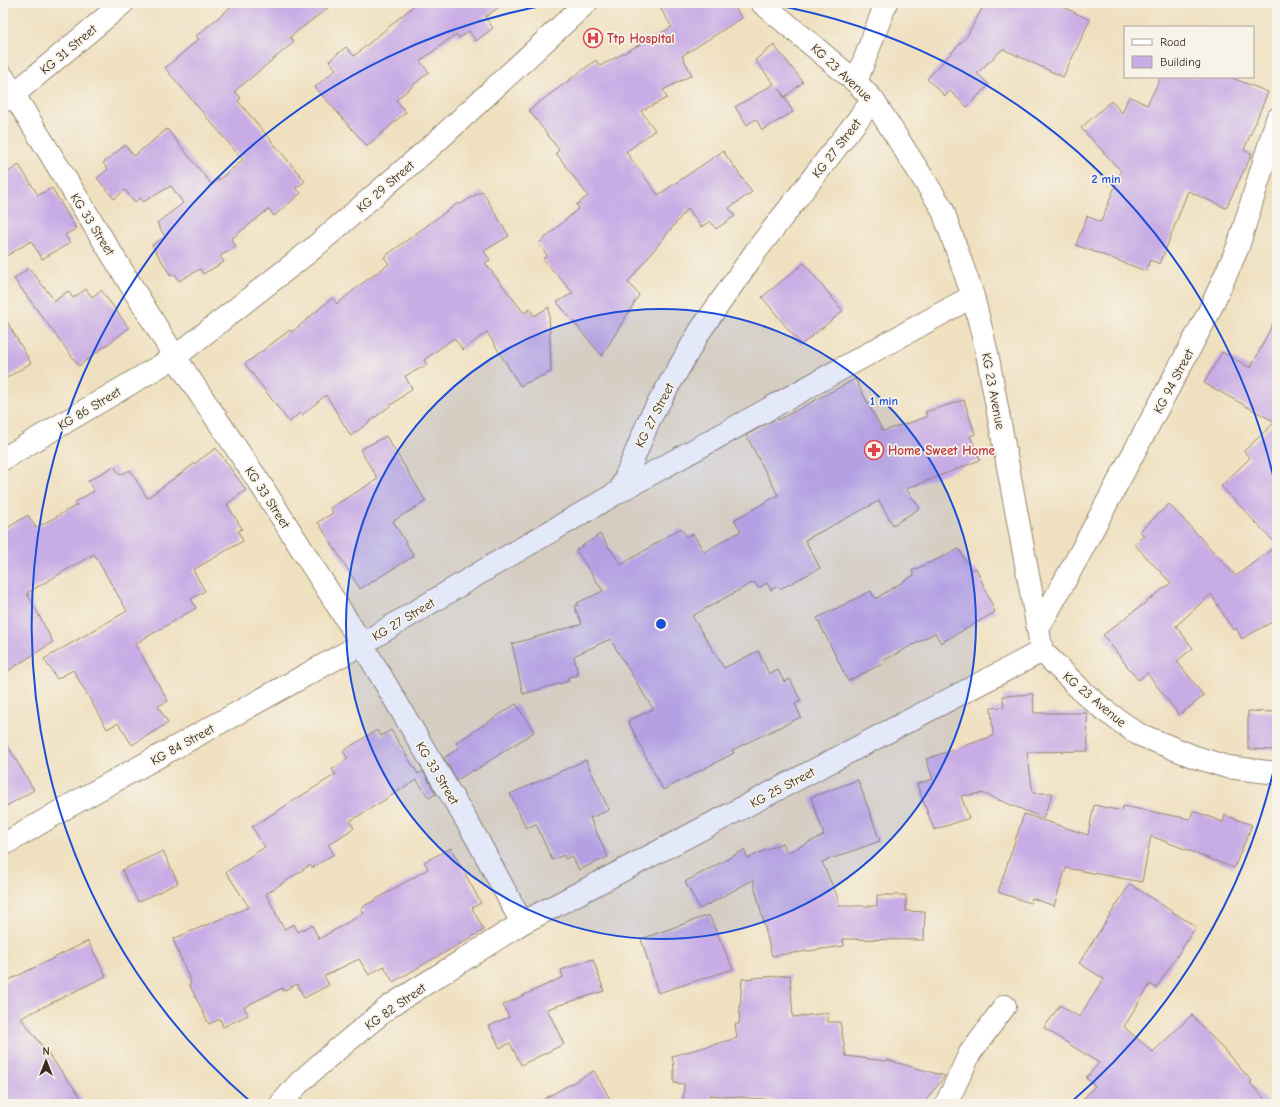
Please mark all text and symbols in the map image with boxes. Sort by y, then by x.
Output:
street label: KG 31 Street [37,21,101,77]
legend [1124,26,1254,78]
hospital icon: Ttp Hospital [582,27,604,49]
place label: Ttp Hospital [607,31,675,46]
text: Road [1160,35,1186,49]
street label: KG 23 Avenue [808,40,876,105]
text: Building [1160,55,1201,69]
street label: KG 27 Street [809,115,865,181]
street label: KG 29 Street [354,157,418,215]
text: 2 min [1091,172,1121,186]
street label: KG 33 Street [68,190,118,259]
street label: KG 94 Street [1150,345,1197,416]
street label: KG 23 Avenue [979,352,1008,431]
street label: KG 27 Street [632,379,678,450]
street label: KG 86 Street [55,383,125,433]
text: 1 min [870,394,898,408]
pharmacy icon: Home Sweet Home [863,439,885,461]
place label: Home Sweet Home [888,443,996,458]
street label: KG 33 Street [242,464,294,532]
street label: KG 27 Street [369,594,438,644]
centre of rings [654,617,668,631]
street label: KG 23 Avenue [1060,669,1130,730]
street label: KG 84 Street [148,720,218,768]
street label: KG 33 Street [413,739,463,808]
street label: KG 25 Street [747,764,818,811]
street label: KG 82 Street [362,979,430,1033]
north arrow [26,1041,66,1081]
text: N [42,1045,50,1058]

